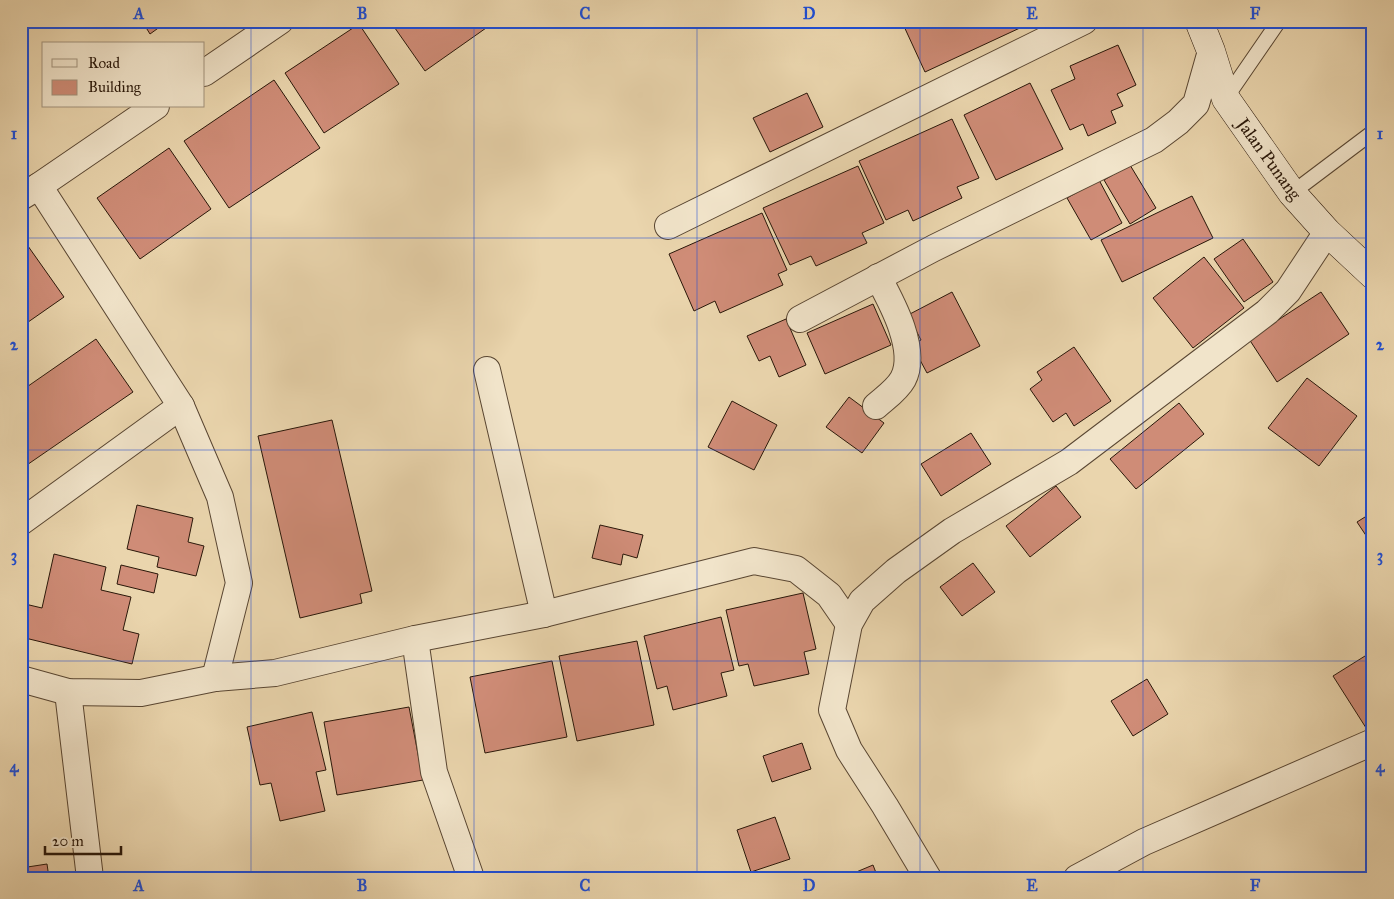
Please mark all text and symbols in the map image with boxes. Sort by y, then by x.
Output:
text: A [133,4,145,23]
text: B [357,4,367,23]
text: C [580,4,591,23]
text: D [803,4,816,23]
text: E [1026,4,1038,23]
text: F [1250,4,1261,23]
legend [42,42,205,108]
text: Road [88,54,120,72]
text: Building [88,78,142,96]
street label: Jalan Punang [1230,112,1306,205]
text: 1 [11,124,18,143]
text: 1 [1377,124,1384,143]
text: 2 [10,335,19,354]
text: 2 [1376,335,1385,354]
text: 3 [11,546,17,566]
text: 3 [1377,546,1383,566]
text: 4 [10,757,20,777]
text: 4 [1376,757,1386,777]
scale bar [45,824,121,856]
text: 20 m [52,832,84,850]
text: A [133,876,145,895]
text: B [357,876,367,895]
text: C [580,876,591,895]
text: D [803,876,816,895]
text: E [1026,876,1038,895]
text: F [1250,876,1261,895]

